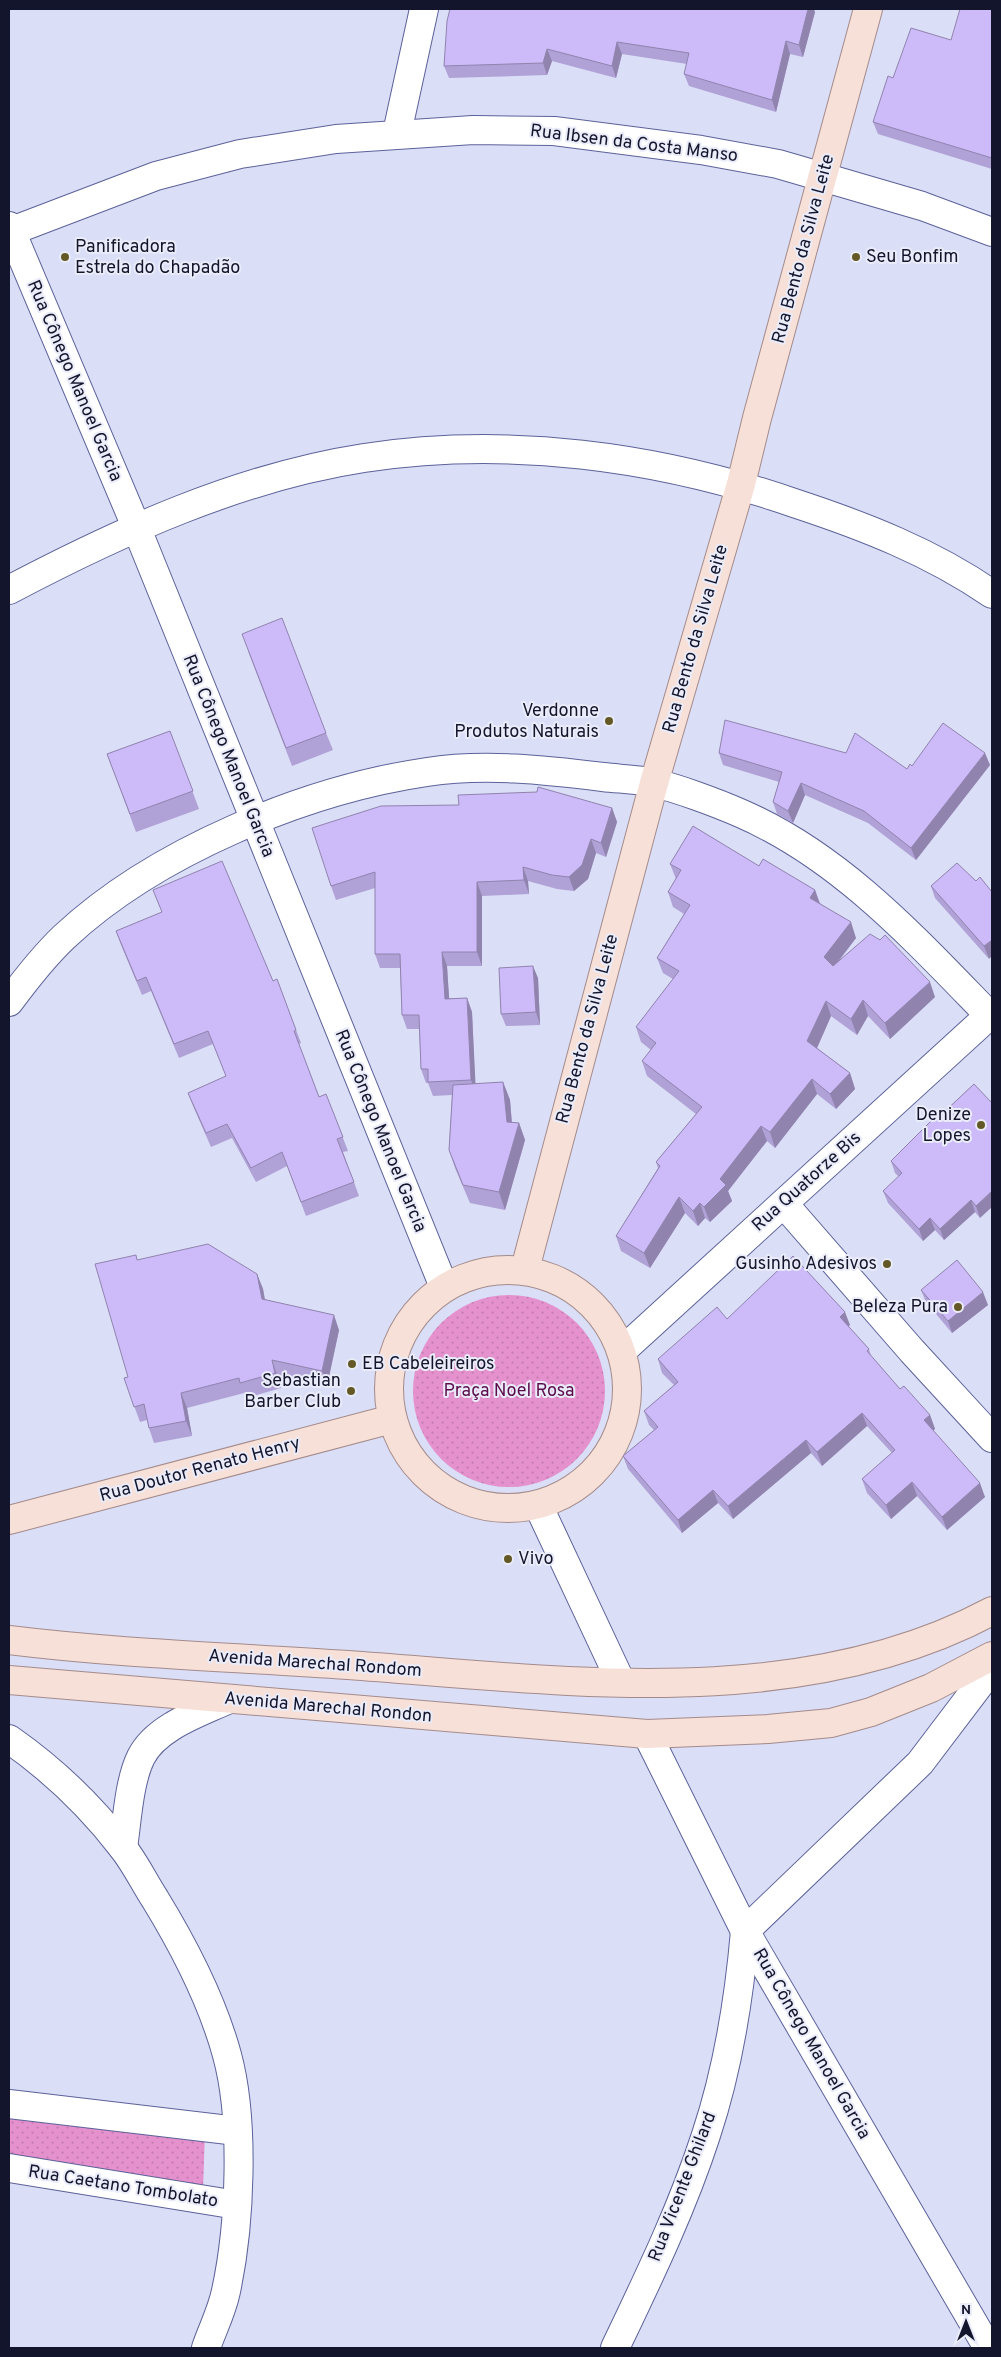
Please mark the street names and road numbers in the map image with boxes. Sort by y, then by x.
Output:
street label: Rua Ibsen da Costa Manso [529,120,739,168]
street label: Rua Bento da Silva Leite [768,152,840,346]
street label: Rua Cônego Manoel Garcia [21,277,127,485]
street label: Rua Bento da Silva Leite [658,542,734,736]
street label: Rua Cônego Manoel Garcia [177,651,279,861]
street label: Rua Bento da Silva Leite [552,932,624,1126]
street label: Rua Cônego Manoel Garcia [329,1026,431,1236]
street label: Rua Quatorze Bis [748,1127,866,1237]
street label: Rua Doutor Renato Henry [97,1432,303,1508]
street label: Avenida Marechal Rondom [208,1645,422,1683]
street label: Avenida Marechal Rondon [223,1687,433,1729]
street label: Rua Cônego Manoel Garcia [747,1944,875,2144]
street label: Rua Vicente Ghilard [644,2109,722,2265]
street label: Rua Caetano Tombolato [26,2161,220,2213]

